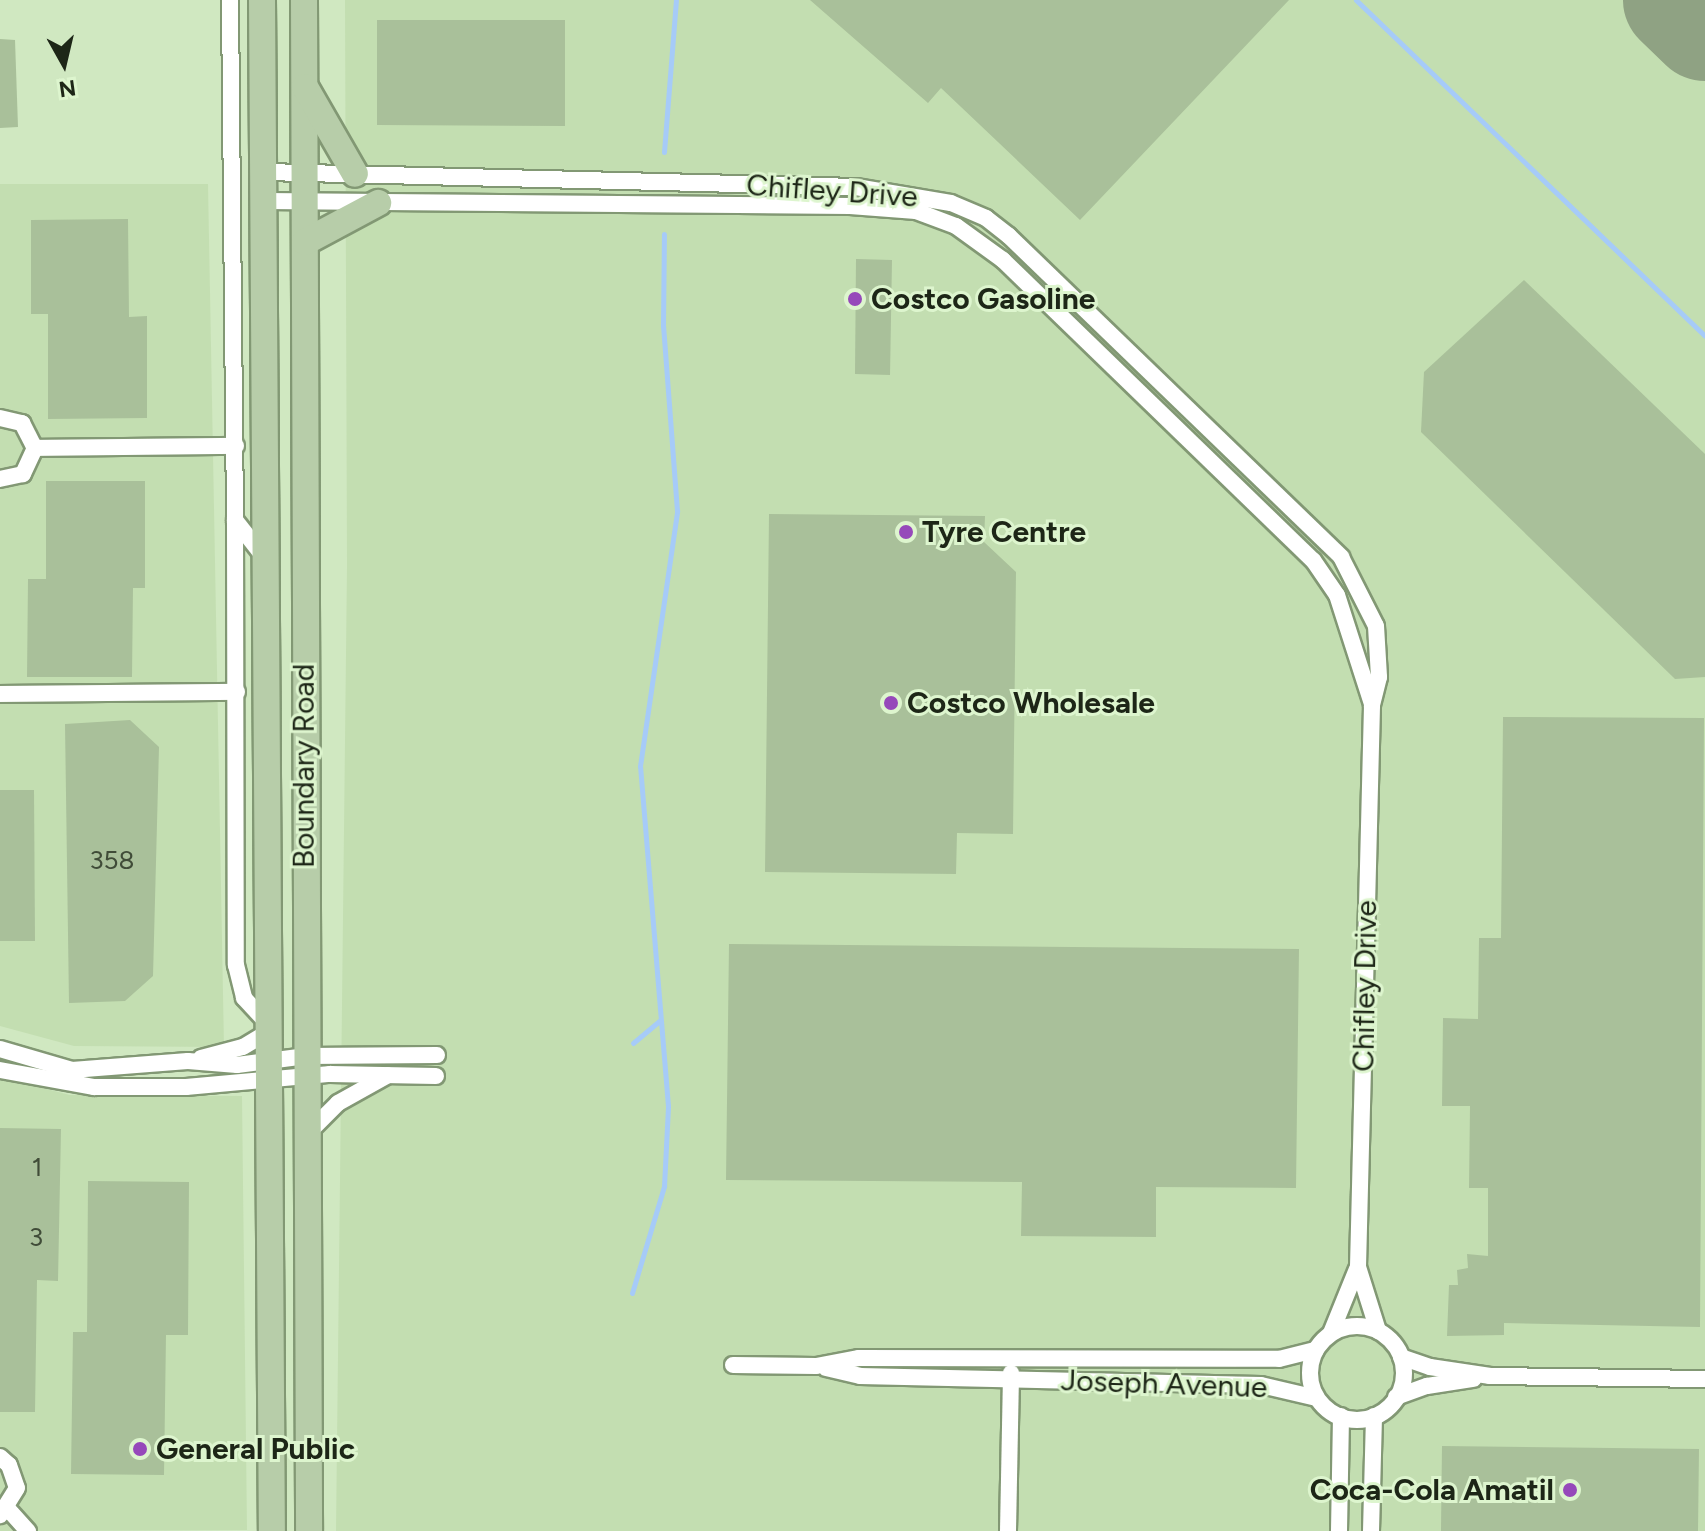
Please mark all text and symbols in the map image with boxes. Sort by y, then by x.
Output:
north arrow [24,24,104,104]
text: N [57,74,78,103]
street label: Chifley Drive [745,167,919,215]
place label: Costco Gasoline [871,281,1095,317]
marker: Costco Gasoline [846,290,864,308]
place label: Tyre Centre [922,514,1086,550]
marker: Tyre Centre [897,523,915,541]
street label: Boundary Road [286,664,322,868]
place label: Costco Wholesale [907,685,1155,721]
marker: Costco Wholesale [882,694,900,712]
house number: 358 [89,845,135,877]
street label: Chifley Drive [1346,900,1384,1072]
house number: 1 [32,1152,42,1184]
house number: 3 [29,1222,43,1254]
street label: Joseph Avenue [1060,1362,1268,1406]
place label: General Public [156,1431,355,1467]
marker: General Public [131,1440,149,1458]
place label: Coca-Cola Amatil [1310,1472,1554,1508]
marker: Coca-Cola Amatil [1561,1481,1579,1499]

